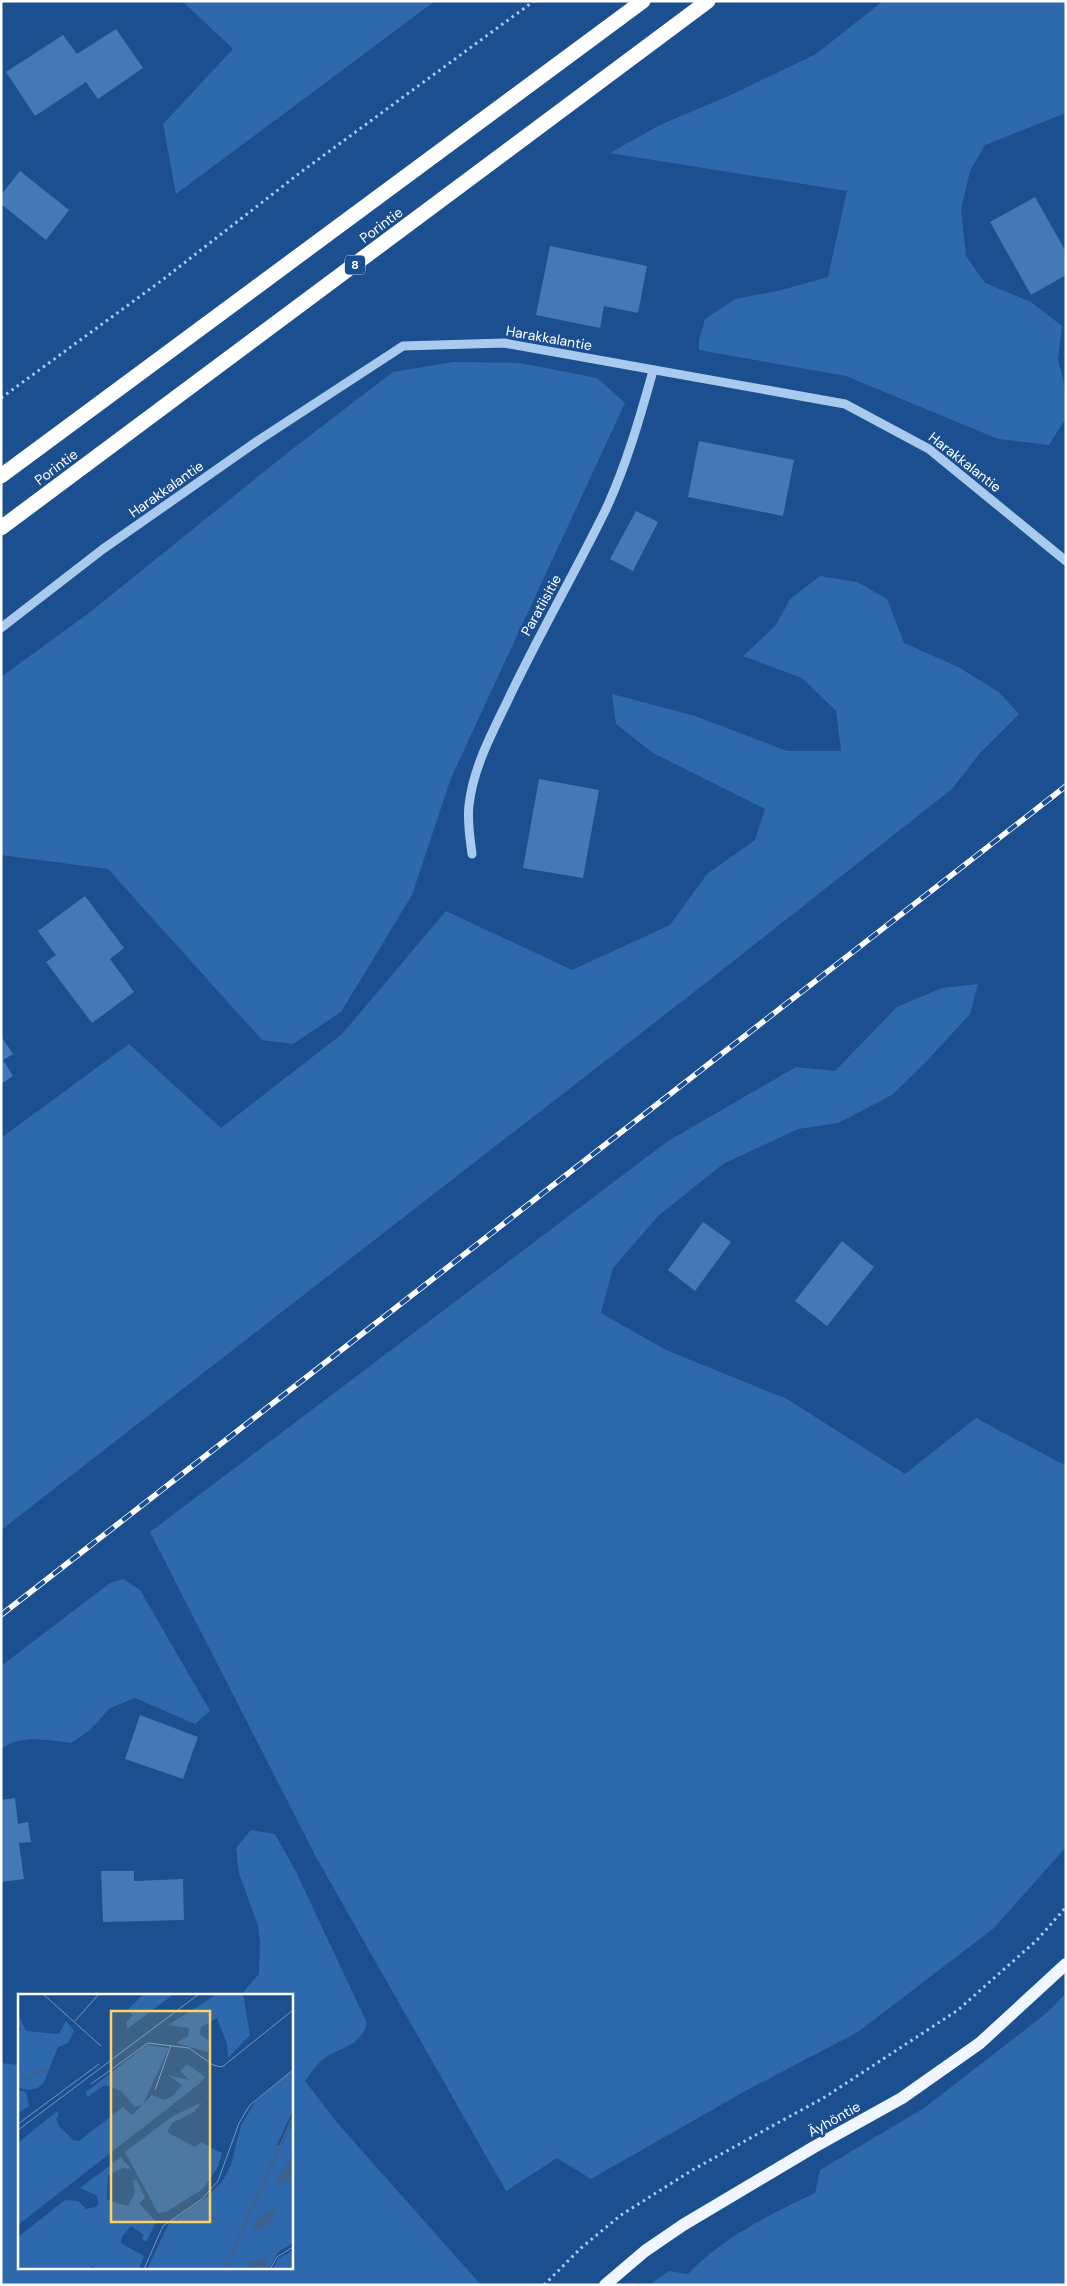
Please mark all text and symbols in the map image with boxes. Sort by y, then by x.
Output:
street label: Porintie [356,203,406,247]
road number: 8 [345,256,365,274]
street label: Harakkalantie [504,322,594,354]
street label: Harakkalantie [925,428,1005,496]
street label: Porintie [31,445,81,489]
street label: Harakkalantie [125,457,207,521]
street label: Paratiisitie [517,571,565,639]
inset map [18,1994,292,2268]
street label: Äyhöntie [805,2097,864,2141]

